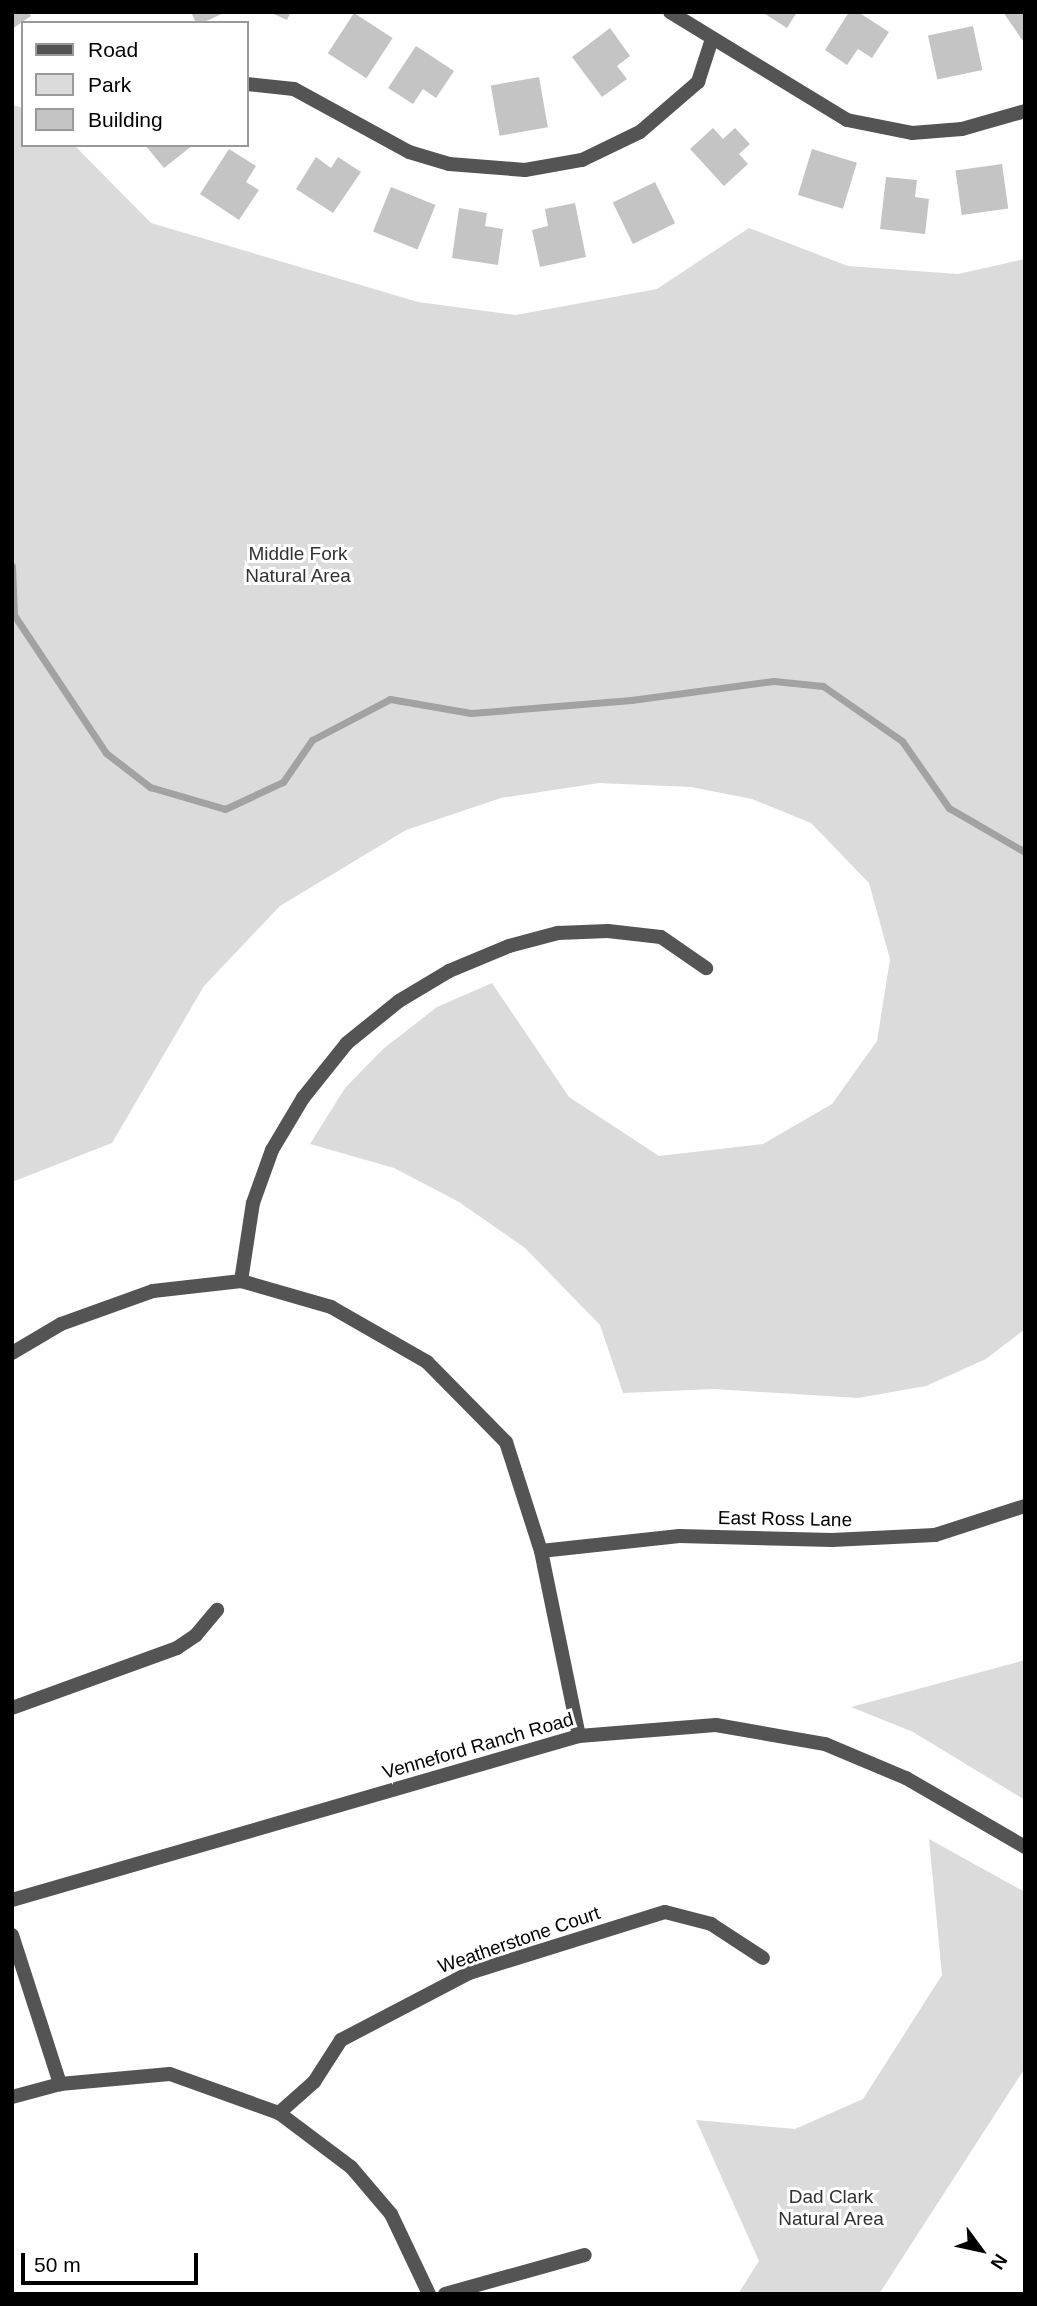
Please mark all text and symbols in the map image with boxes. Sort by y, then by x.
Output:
legend [21,21,248,147]
text: Road [88,38,138,61]
text: Park [88,73,131,96]
text: Building [88,108,163,131]
park label: Middle Fork Natural Area [245,543,351,587]
street label: East Ross Lane [718,1506,852,1532]
street label: Venneford Ranch Road [380,1708,576,1784]
street label: Weatherstone Court [435,1902,603,1978]
park label: Dad Clark Natural Area [778,2186,884,2230]
north arrow [946,2215,1016,2285]
scale bar [24,2240,201,2284]
text: N [986,2250,1012,2273]
text: 50 m [34,2253,81,2276]

